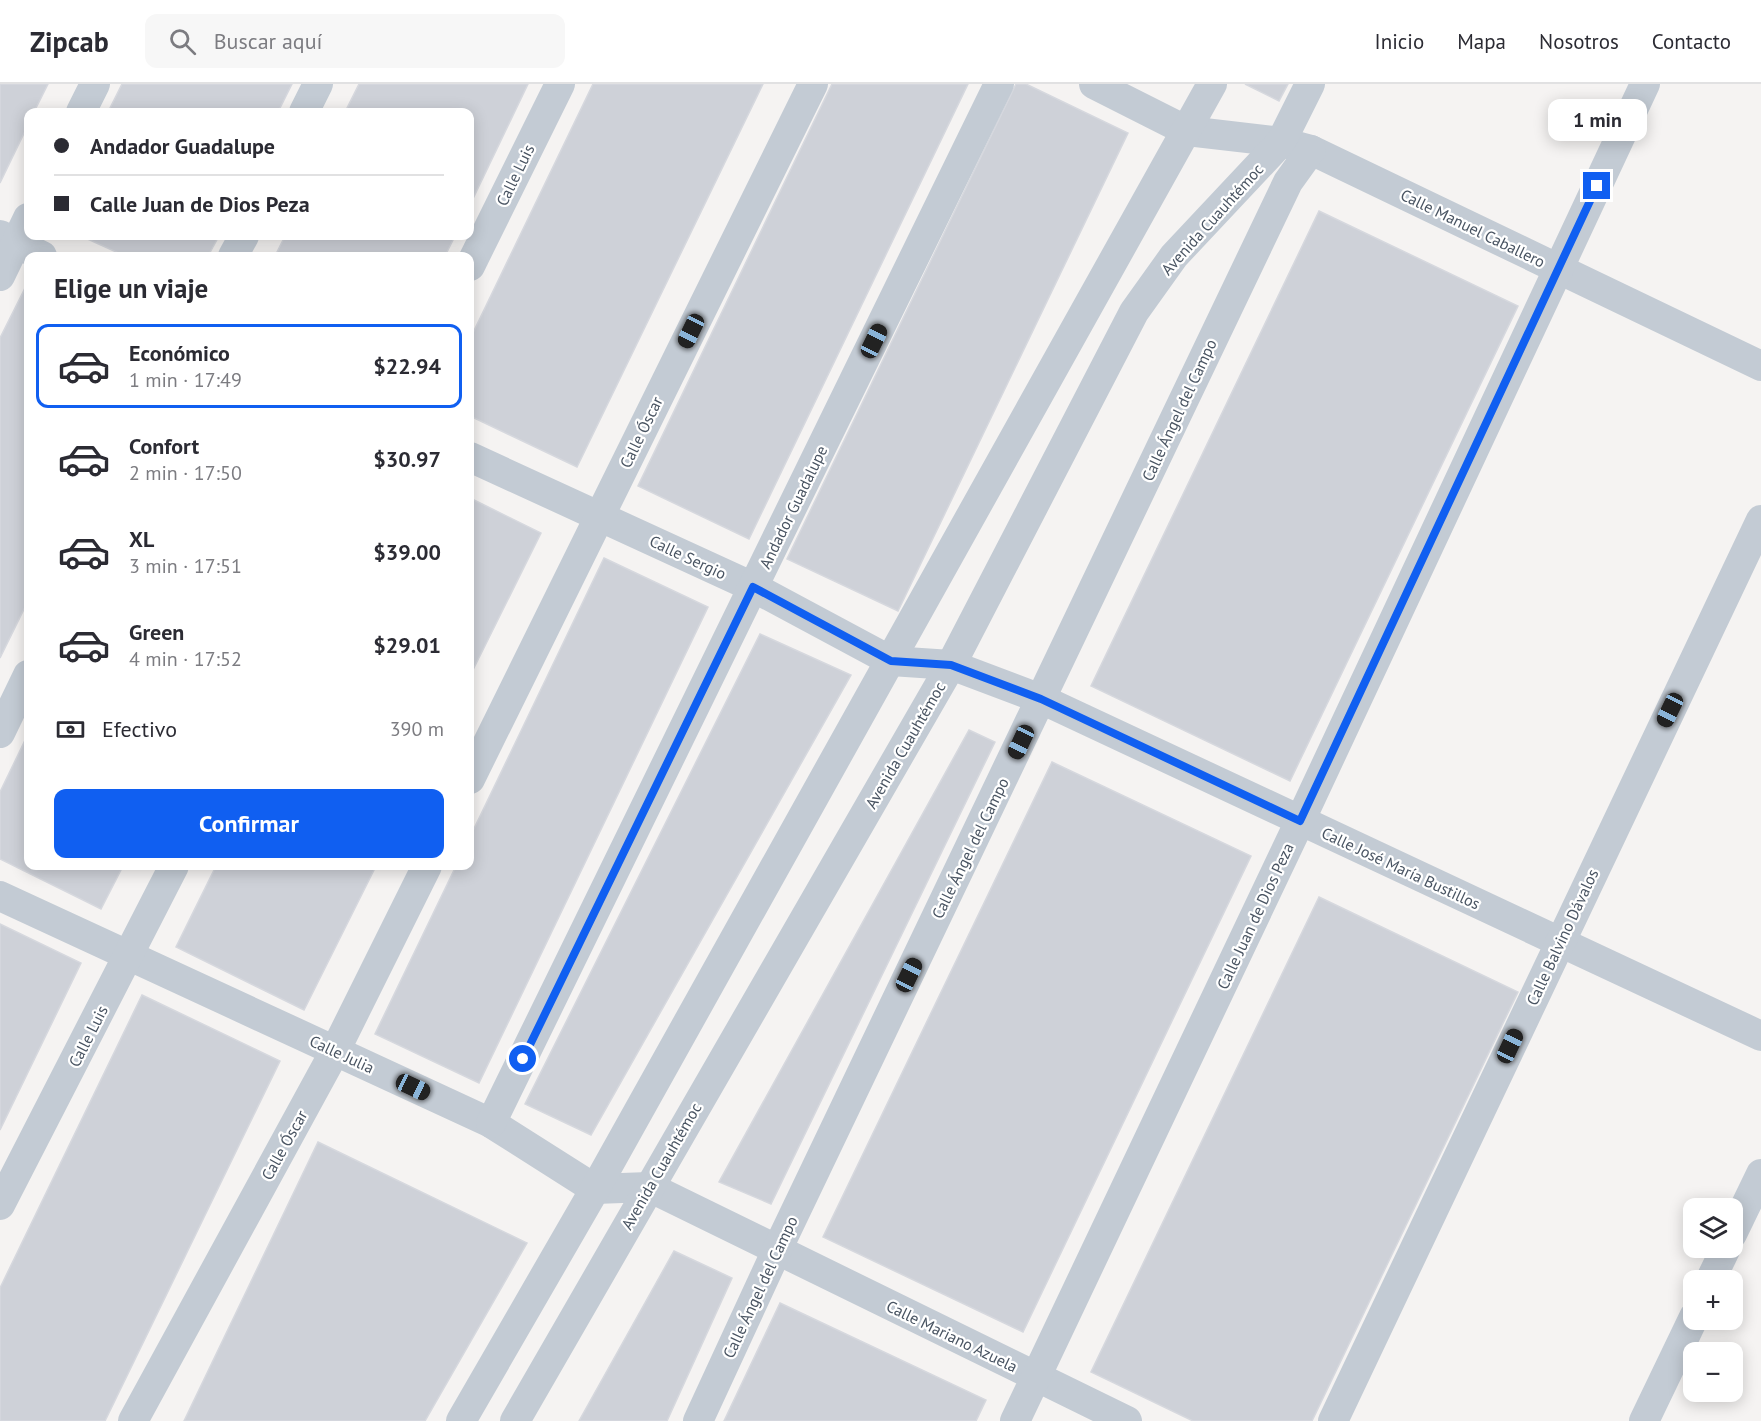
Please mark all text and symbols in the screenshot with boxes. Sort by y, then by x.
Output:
search box [145,14,565,68]
text: Zipcab [30,23,109,60]
icon: search [166,25,199,58]
text: Buscar aquí [214,27,322,55]
text: Inicio [1375,28,1424,55]
text: Mapa [1457,28,1506,55]
text: Nosotros [1539,28,1619,55]
text: Contacto [1652,28,1731,55]
callout: 1 min [1548,99,1646,141]
text: 1 min [1573,107,1622,133]
text: Andador Guadalupe [90,132,275,160]
street label: Calle Luis [492,141,539,209]
street label: Avenida Cuauhtémoc [1157,159,1267,279]
route end [1583,172,1610,199]
street label: Calle Manuel Caballero [1397,184,1549,272]
text: Calle Juan de Dios Peza [90,190,310,218]
text: Elige un viaje [54,271,208,305]
car [675,311,707,351]
car [858,321,890,361]
street label: Calle Ángel del Campo [1137,336,1221,484]
icon: car [57,339,111,393]
text: Económico [129,339,230,367]
text: $22.94 [373,352,441,380]
text: 1 min · 17:49 [129,367,242,393]
street label: Calle Óscar [615,393,667,471]
icon: car [57,432,111,486]
text: Confort [129,432,199,460]
street label: Andador Guadalupe [755,442,831,572]
text: $30.97 [373,445,441,473]
text: 2 min · 17:50 [129,460,242,486]
icon: car [57,525,111,579]
text: XL [129,525,154,553]
street label: Calle Sergio [647,531,729,583]
text: $39.00 [373,538,441,566]
text: 3 min · 17:51 [129,553,242,579]
icon: car [57,618,111,672]
text: Green [129,618,184,646]
text: $29.01 [373,631,441,659]
text: 4 min · 17:52 [129,646,242,672]
street label: Avenida Cuauhtémoc [861,678,949,812]
car [1654,690,1686,730]
icon: cash [54,713,87,746]
text: Efectivo [102,715,177,743]
text: 390 m [390,716,444,742]
car [1005,722,1037,762]
street label: Calle Ángel del Campo [927,774,1013,922]
button: Confirmar [54,789,444,858]
street label: Calle José María Bustillos [1319,822,1484,914]
street label: Calle Juan de Dios Peza [1212,839,1298,993]
street label: Calle Balvino Dávalos [1522,865,1602,1008]
car [893,955,925,995]
street label: Calle Luis [64,1002,112,1070]
car [1494,1026,1526,1066]
street label: Calle Julia [307,1030,377,1078]
route start [509,1045,536,1072]
car [393,1071,433,1103]
street label: Avenida Cuauhtémoc [617,1099,705,1233]
street label: Calle Óscar [257,1106,312,1183]
map controls [1683,1198,1743,1402]
button: layers [1683,1198,1743,1258]
street label: Calle Ángel del Campo [718,1213,802,1361]
button: + [1683,1270,1743,1330]
street label: Calle Mariano Azuela [883,1296,1021,1376]
button: − [1683,1342,1743,1402]

